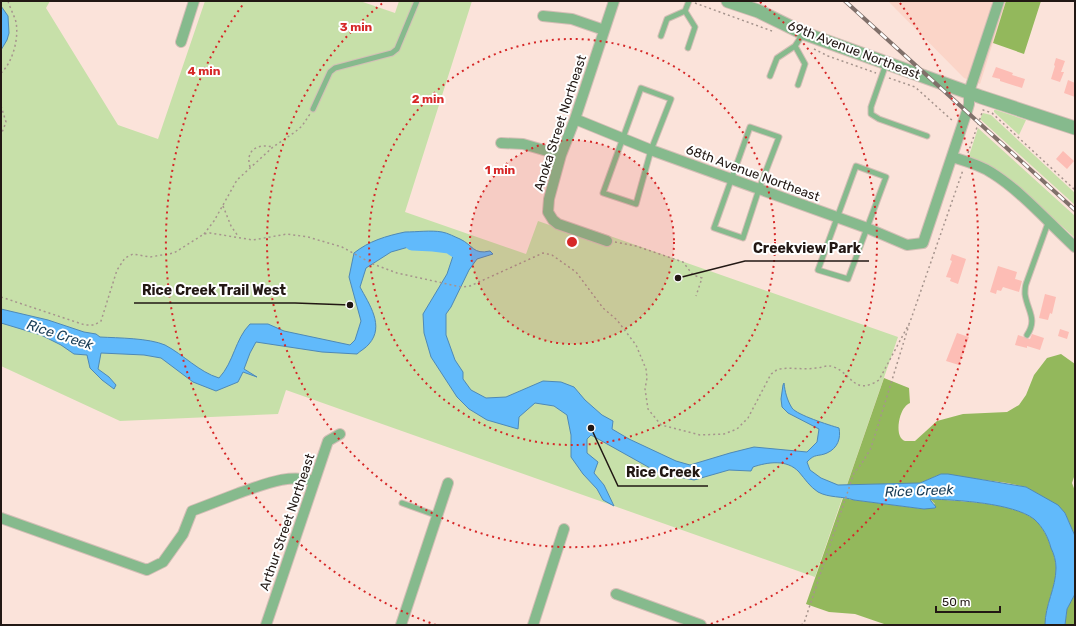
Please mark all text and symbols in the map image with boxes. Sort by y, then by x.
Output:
street label: 69th Avenue Northeast [786,18,922,82]
text: 3 min [340,20,373,34]
street label: Anoka Street Northeast [531,53,589,193]
text: 4 min [188,64,221,78]
text: 2 min [412,92,445,106]
street label: 68th Avenue Northeast [684,142,822,204]
text: 1 min [485,163,516,177]
centre of rings [565,235,579,249]
callout: Creekview Park [745,235,869,261]
text: Creekview Park [753,240,862,257]
callout: Rice Creek Trail West [134,277,295,303]
text: Rice Creek Trail West [142,282,287,299]
water label: Rice Creek [25,316,96,354]
street label: Arthur Street Northeast [257,452,317,592]
callout: Rice Creek [618,460,708,486]
text: Rice Creek [626,464,701,481]
water label: Rice Creek [884,481,955,501]
scale bar [936,588,1000,614]
text: 50 m [942,595,970,609]

